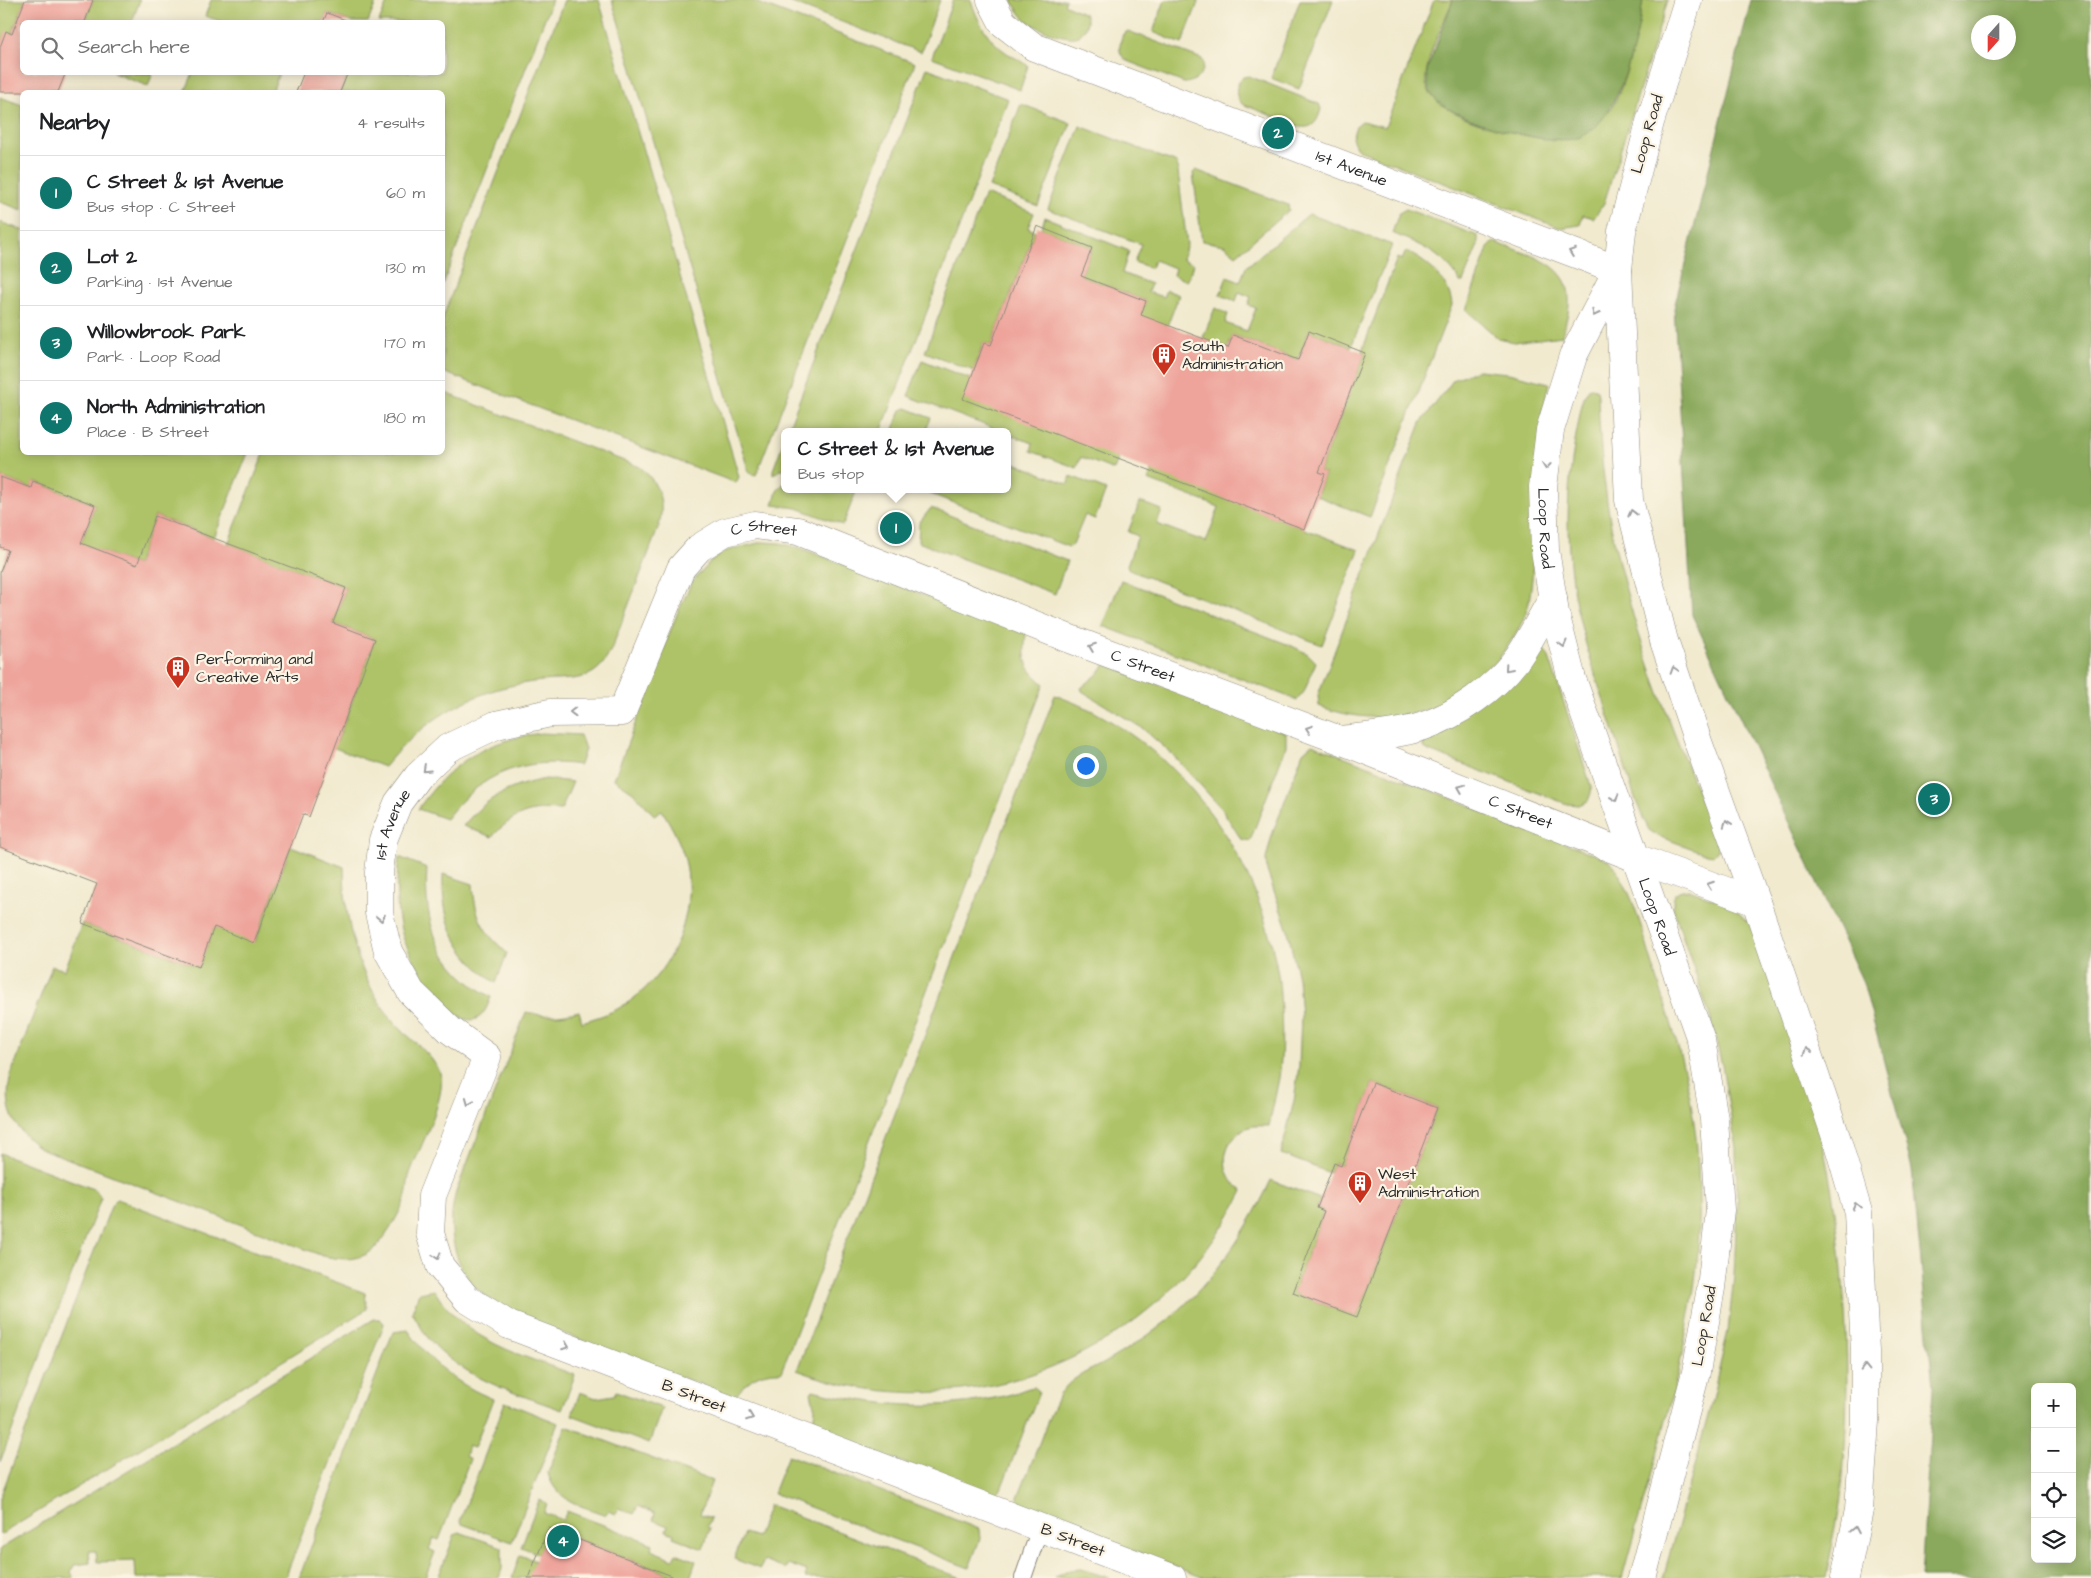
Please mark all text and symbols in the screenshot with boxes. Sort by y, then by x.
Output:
north arrow [1971,15,2016,60]
search box [20,20,445,75]
icon: search [38,34,66,62]
text: Search here [78,34,190,61]
street label: Loop Road [1625,92,1669,176]
text: Nearby [40,108,110,137]
text: 4 results [357,112,425,134]
pin: 2 [1262,114,1294,152]
street label: 1st Avenue [1313,145,1391,192]
text: C Street & 1st Avenue [87,169,284,196]
text: 1 [55,182,57,204]
text: 60 m [386,182,425,204]
text: Bus stop · C Street [87,196,236,218]
text: Lot 2 [87,244,137,271]
one-way arrow [1568,248,1577,258]
text: 2 [51,257,61,279]
text: 130 m [386,257,425,279]
text: Parking · 1st Avenue [87,271,233,293]
one-way arrow [1591,308,1601,317]
text: Willowbrook Park [87,319,246,346]
text: 3 [52,332,60,354]
text: 170 m [384,332,425,354]
place label: South Administration [1182,335,1283,375]
building icon: South Administration [1151,342,1177,376]
text: Park · Loop Road [87,346,220,368]
text: North Administration [87,394,265,421]
text: 4 [51,407,61,429]
text: 180 m [384,407,425,429]
text: Place · B Street [87,421,209,443]
popup [781,428,1011,493]
text: C Street & 1st Avenue [798,436,994,463]
text: Bus stop [798,463,864,485]
one-way arrow [1541,463,1552,471]
street label: Loop Road [1532,487,1559,570]
one-way arrow [1627,508,1638,517]
pin: 1 [880,509,912,547]
street label: C Street [728,514,799,542]
one-way arrow [1558,640,1568,648]
one-way arrow [1088,643,1096,653]
street label: C Street [1108,644,1179,688]
place label: Performing and Creative Arts [196,648,313,688]
building icon: Performing and Creative Arts [165,655,191,689]
one-way arrow [1505,663,1514,672]
one-way arrow [1669,666,1679,674]
one-way arrow [569,707,577,717]
one-way arrow [1305,725,1314,735]
your location [1073,753,1099,779]
one-way arrow [422,763,431,772]
pin: 3 [1918,780,1950,818]
street label: 1st Avenue [370,784,416,861]
one-way arrow [1457,784,1466,794]
street label: C Street [1485,789,1556,835]
one-way arrow [1609,794,1619,802]
one-way arrow [1723,819,1733,828]
street label: Loop Road [1633,875,1681,959]
one-way arrow [1706,881,1715,891]
one-way arrow [375,914,386,923]
one-way arrow [1803,1048,1813,1056]
one-way arrow [465,1097,476,1106]
place label: West Administration [1378,1163,1479,1203]
building icon: West Administration [1347,1170,1373,1204]
one-way arrow [1851,1202,1862,1211]
one-way arrow [432,1252,442,1260]
street label: Loop Road [1686,1284,1722,1368]
one-way arrow [561,1340,570,1351]
one-way arrow [1860,1364,1870,1372]
street label: B Street [659,1374,730,1418]
map controls [2031,1383,2076,1563]
button: + [2031,1383,2076,1428]
one-way arrow [746,1411,754,1421]
button: − [2031,1428,2076,1473]
button: locate [2031,1473,2076,1518]
street label: B Street [1038,1518,1109,1562]
button: layers [2031,1518,2076,1563]
pin: 4 [547,1522,579,1560]
one-way arrow [1849,1526,1859,1535]

